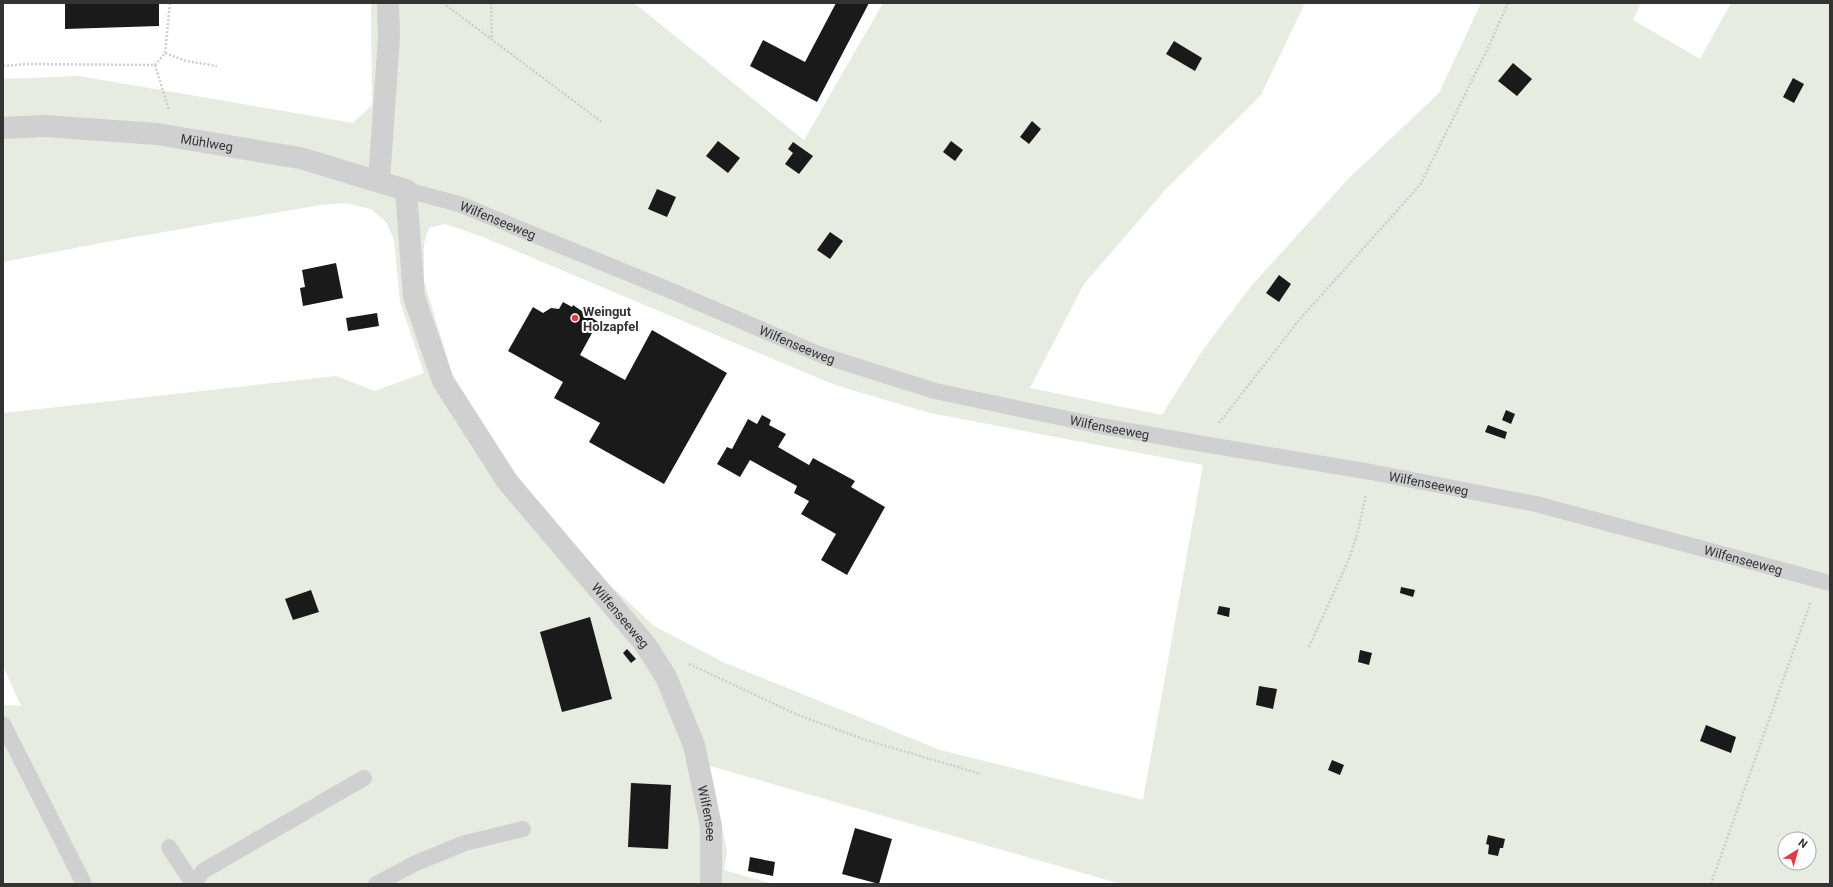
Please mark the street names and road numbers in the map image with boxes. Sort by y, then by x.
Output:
street label: Mühlweg [180,131,234,154]
street label: Wilfenseeweg [458,198,538,242]
street label: Wilfenseeweg [757,322,837,366]
street label: Wilfenseeweg [1068,412,1151,442]
street label: Wilfenseeweg [1388,468,1470,498]
street label: Wilfenseeweg [1702,542,1784,577]
street label: Wilfenseeweg [589,580,653,651]
street label: Wilfensee [695,784,719,842]

